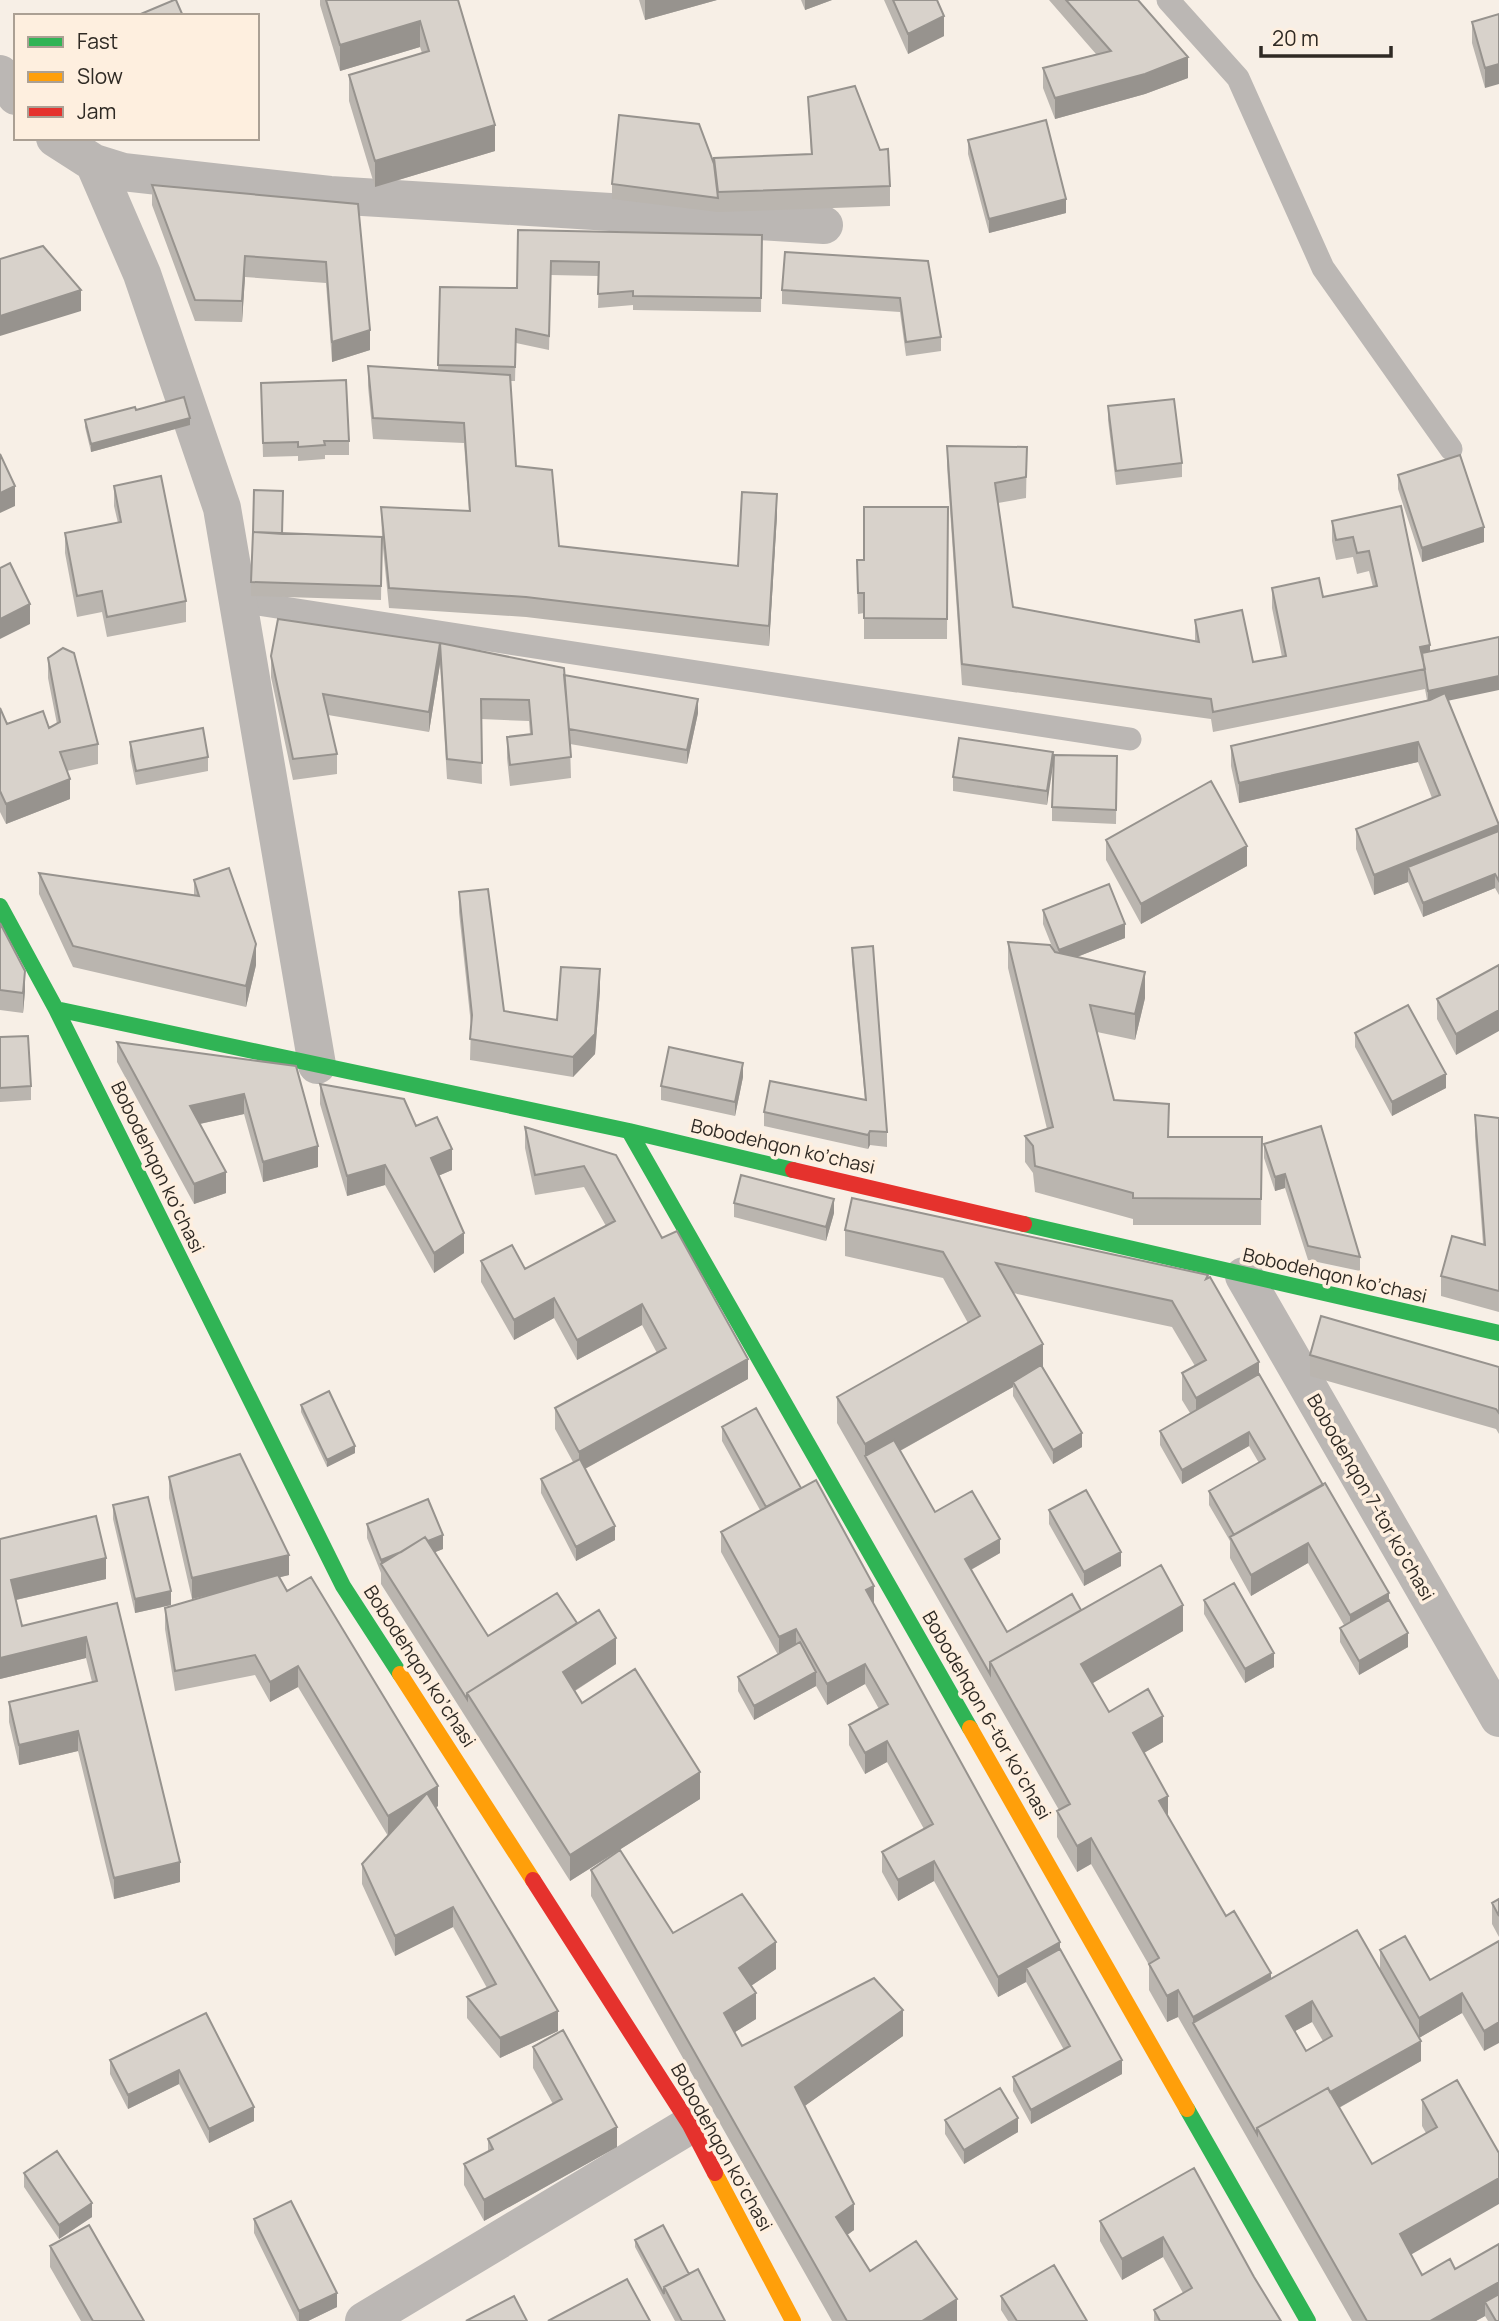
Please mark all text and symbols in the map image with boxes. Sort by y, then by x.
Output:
legend [14,14,259,140]
scale bar [1261,14,1390,58]
text: 20 m [1272,24,1319,52]
text: Fast [77,27,118,55]
text: Slow [77,62,123,90]
text: Jam [77,97,116,125]
street label: Bobodehqon koʼchasi [105,1077,211,1257]
street label: Bobodehqon koʼchasi [688,1112,878,1180]
street label: Bobodehqon koʼchasi [1240,1241,1430,1309]
street label: Bobodehqon 7-tor koʼchasi [1301,1389,1441,1605]
street label: Bobodehqon koʼchasi [358,1580,482,1752]
street label: Bobodehqon 6-tor koʼchasi [917,1606,1057,1824]
street label: Bobodehqon koʼchasi [665,2058,779,2236]

